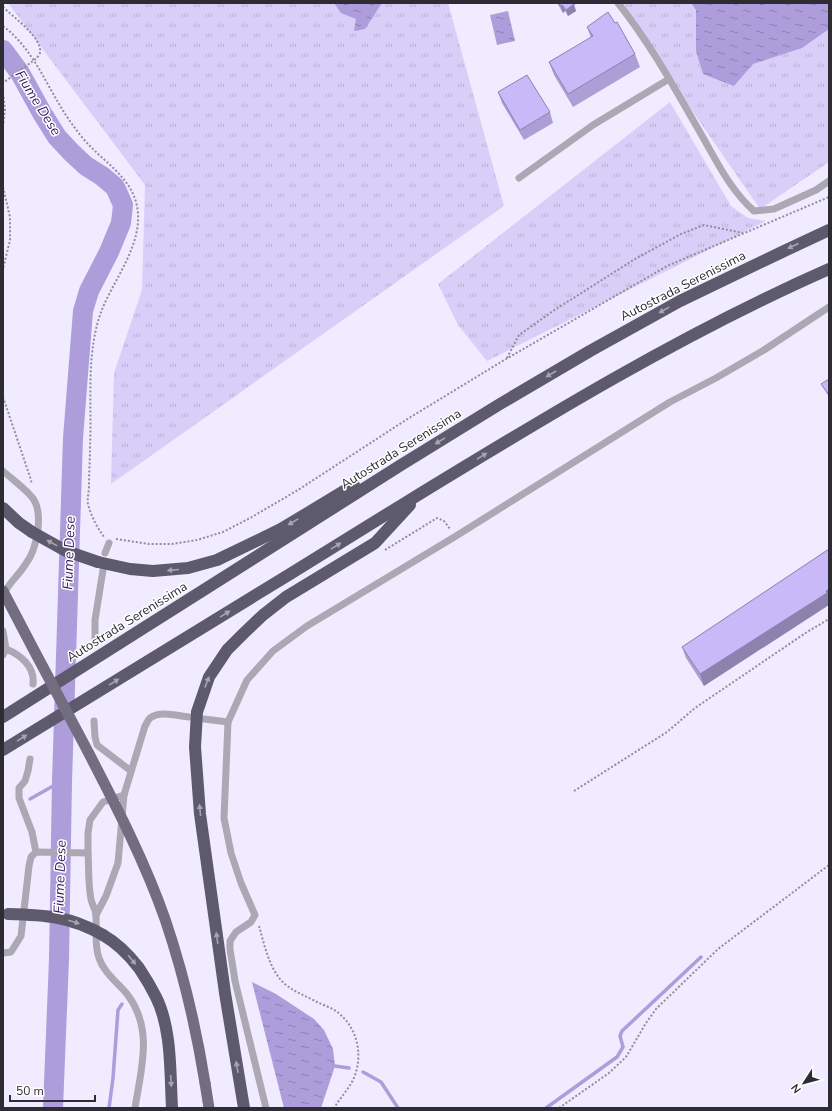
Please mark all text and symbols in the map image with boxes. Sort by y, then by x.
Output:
water label: Fiume Dese [10,67,66,140]
one-way arrow [788,243,799,249]
street label: Autostrada Serenissima [617,246,749,326]
one-way arrow [658,306,670,313]
one-way arrow [545,370,557,377]
street label: Autostrada Serenissima [337,405,465,493]
one-way arrow [435,437,445,445]
one-way arrow [477,452,487,460]
water label: Fiume Dese [58,515,80,590]
one-way arrow [287,519,299,526]
one-way arrow [46,540,57,547]
one-way arrow [331,542,341,550]
one-way arrow [167,567,179,573]
street label: Autostrada Serenissima [63,578,191,666]
one-way arrow [219,610,231,617]
one-way arrow [205,675,211,687]
one-way arrow [108,678,120,685]
one-way arrow [16,735,28,742]
one-way arrow [197,804,203,816]
water label: Fiume Dese [49,839,71,914]
one-way arrow [69,919,81,925]
one-way arrow [214,932,220,945]
one-way arrow [128,955,137,966]
one-way arrow [234,1061,240,1073]
north arrow [784,1063,824,1103]
one-way arrow [168,1075,174,1088]
scale bar [10,1077,95,1103]
text: N [788,1081,805,1096]
text: 50 m [16,1083,44,1099]

